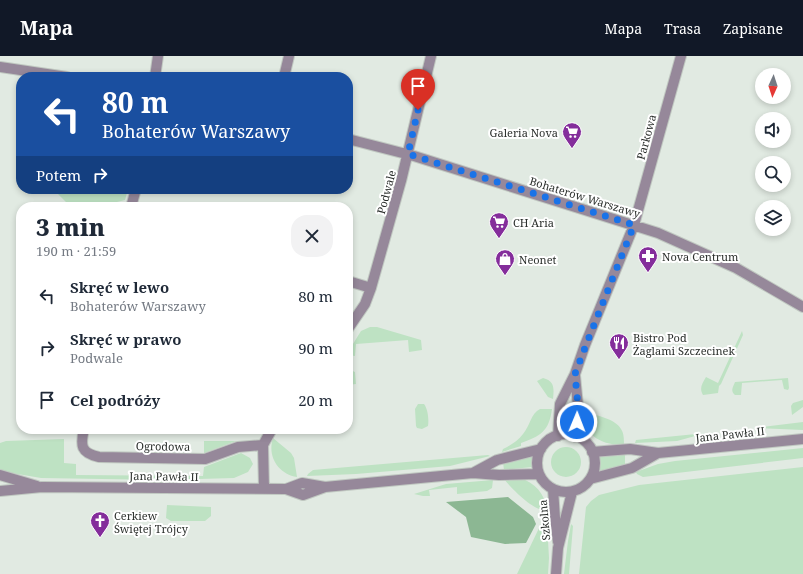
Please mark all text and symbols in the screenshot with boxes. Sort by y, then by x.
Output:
text: Mapa [20,15,73,41]
text: Mapa [605,19,642,38]
text: Trasa [664,19,701,38]
text: Zapisane [723,19,783,38]
north arrow [755,68,791,104]
map controls [755,68,791,236]
pin [401,69,435,110]
icon: arrive [407,75,429,97]
text: 80 m [102,83,169,121]
icon: left [36,88,88,140]
button: sound [755,112,791,148]
street label: Parkowa [633,113,659,161]
text: Bohaterów Warszawy [102,119,290,143]
supermarket icon: Galeria Nova [561,121,583,149]
place label: Galeria Nova [490,125,558,140]
button: search [755,156,791,192]
icon: right [89,164,111,186]
text: Potem [36,165,81,185]
street label: Podwale [373,168,399,216]
street label: Bohaterów Warszawy [528,173,643,221]
button: layers [755,200,791,236]
text: 3 min [36,210,105,243]
supermarket icon: CH Aria [488,211,510,239]
button: close [291,215,333,257]
place label: CH Aria [513,215,554,230]
text: 190 m · 21:59 [36,242,116,260]
pharmacy icon: Nova Centrum [637,245,659,273]
shop icon: Neonet [494,248,516,276]
place label: Nova Centrum [662,249,739,264]
place label: Neonet [519,252,557,267]
text: Skręć w lewo [70,277,169,297]
icon: left [36,285,58,307]
text: 80 m [298,286,333,306]
text: Bohaterów Warszawy [70,297,206,315]
text: Skręć w prawo [70,329,181,349]
place label: Bistro Pod Żaglami Szczecinek [633,330,735,358]
restaurant icon: Bistro Pod Żaglami Szczecinek [608,332,630,360]
icon: right [36,337,58,359]
text: 90 m [298,338,333,358]
text: Podwale [70,349,123,367]
icon: arrive [36,389,58,411]
text: Cel podróży [70,390,160,410]
text: 20 m [298,390,333,410]
position arrow [556,401,598,443]
street label: Jana Pawła II [694,423,765,445]
street label: Ogrodowa [136,438,190,454]
street label: Jana Pawła II [128,468,199,484]
street label: Szkolna [535,499,553,541]
place label: Cerkiew Świętej Trójcy [114,508,189,536]
church icon: Cerkiew Świętej Trójcy [89,510,111,538]

